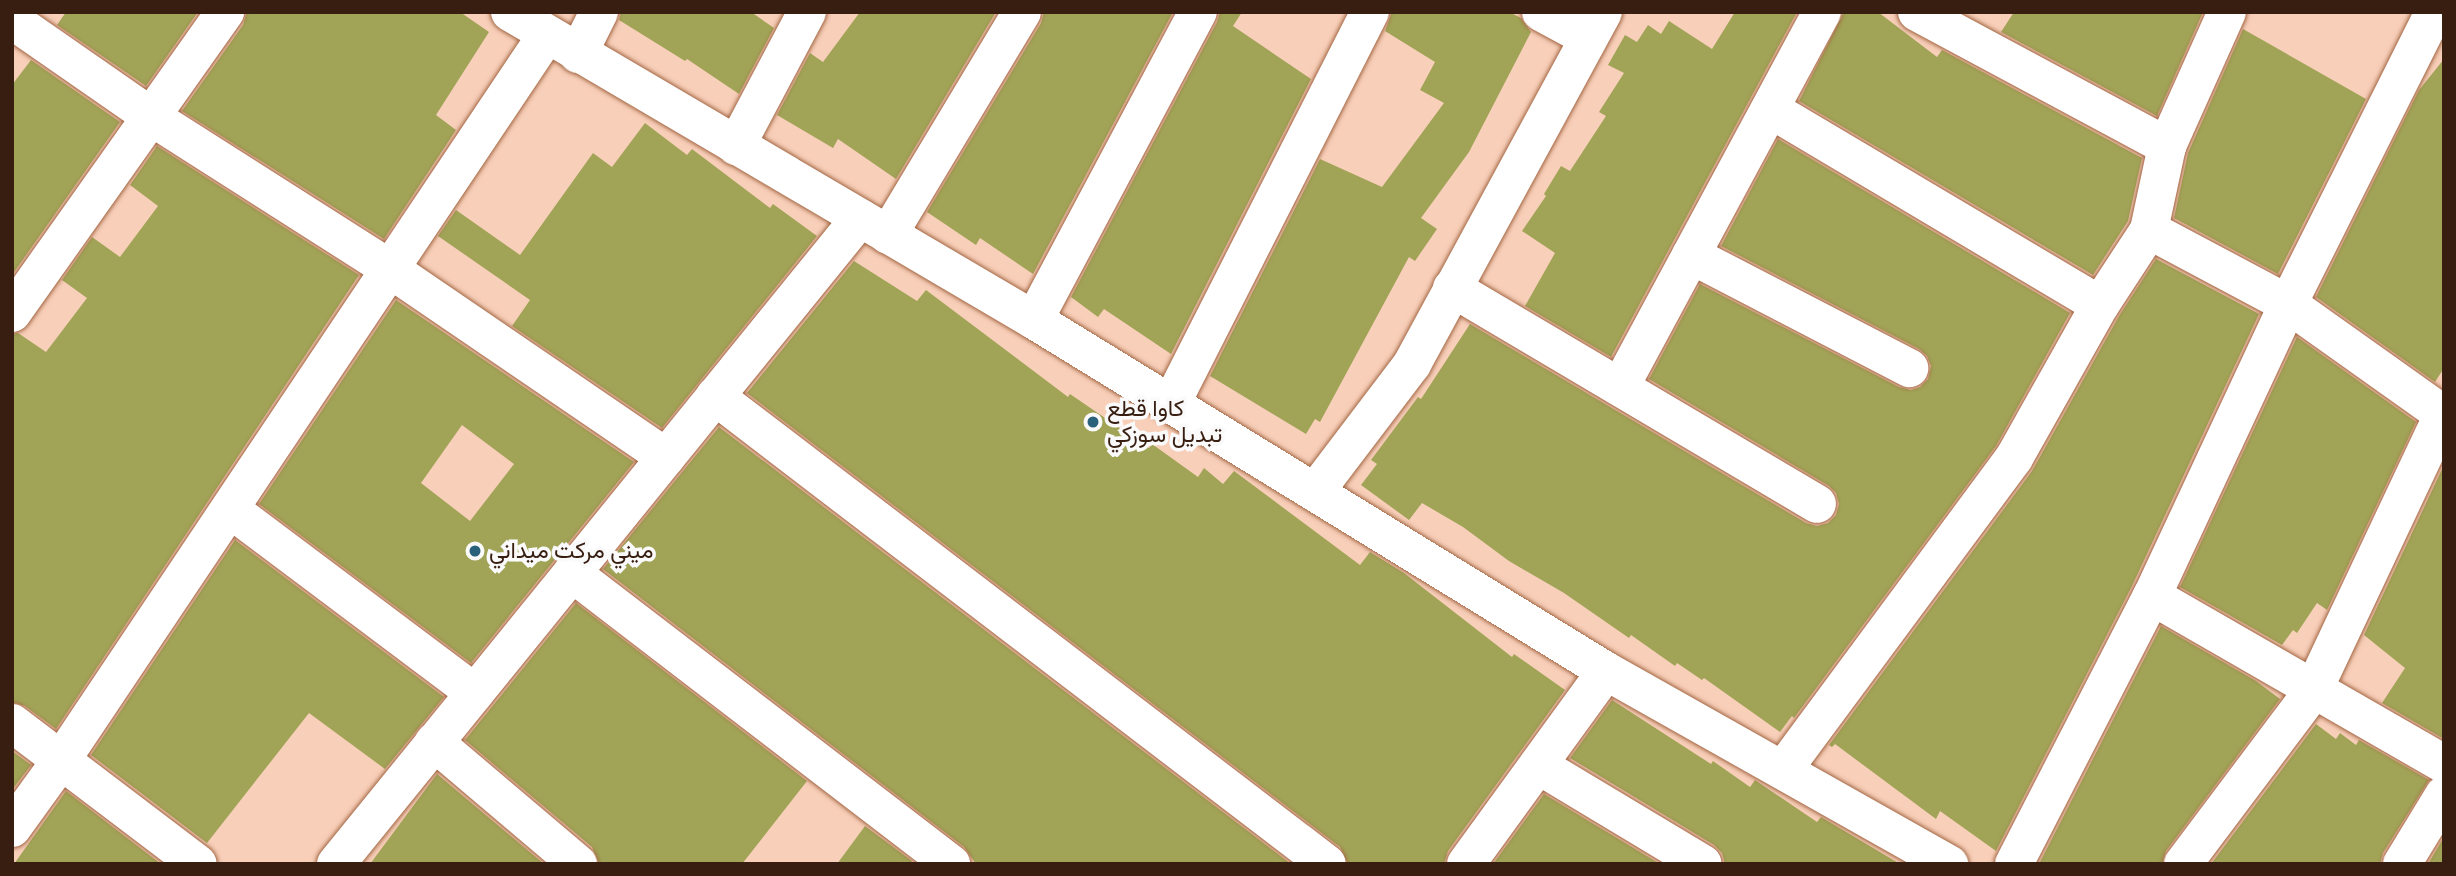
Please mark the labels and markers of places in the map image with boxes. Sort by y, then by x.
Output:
place label: كاوا قطع تبديل سوزكي [1107,395,1222,449]
marker: كاوا قطع تبديل سوزكي [1085,414,1101,430]
place label: ميني مركت ميداني [489,537,653,565]
marker: ميني مركت ميداني [467,543,483,559]

